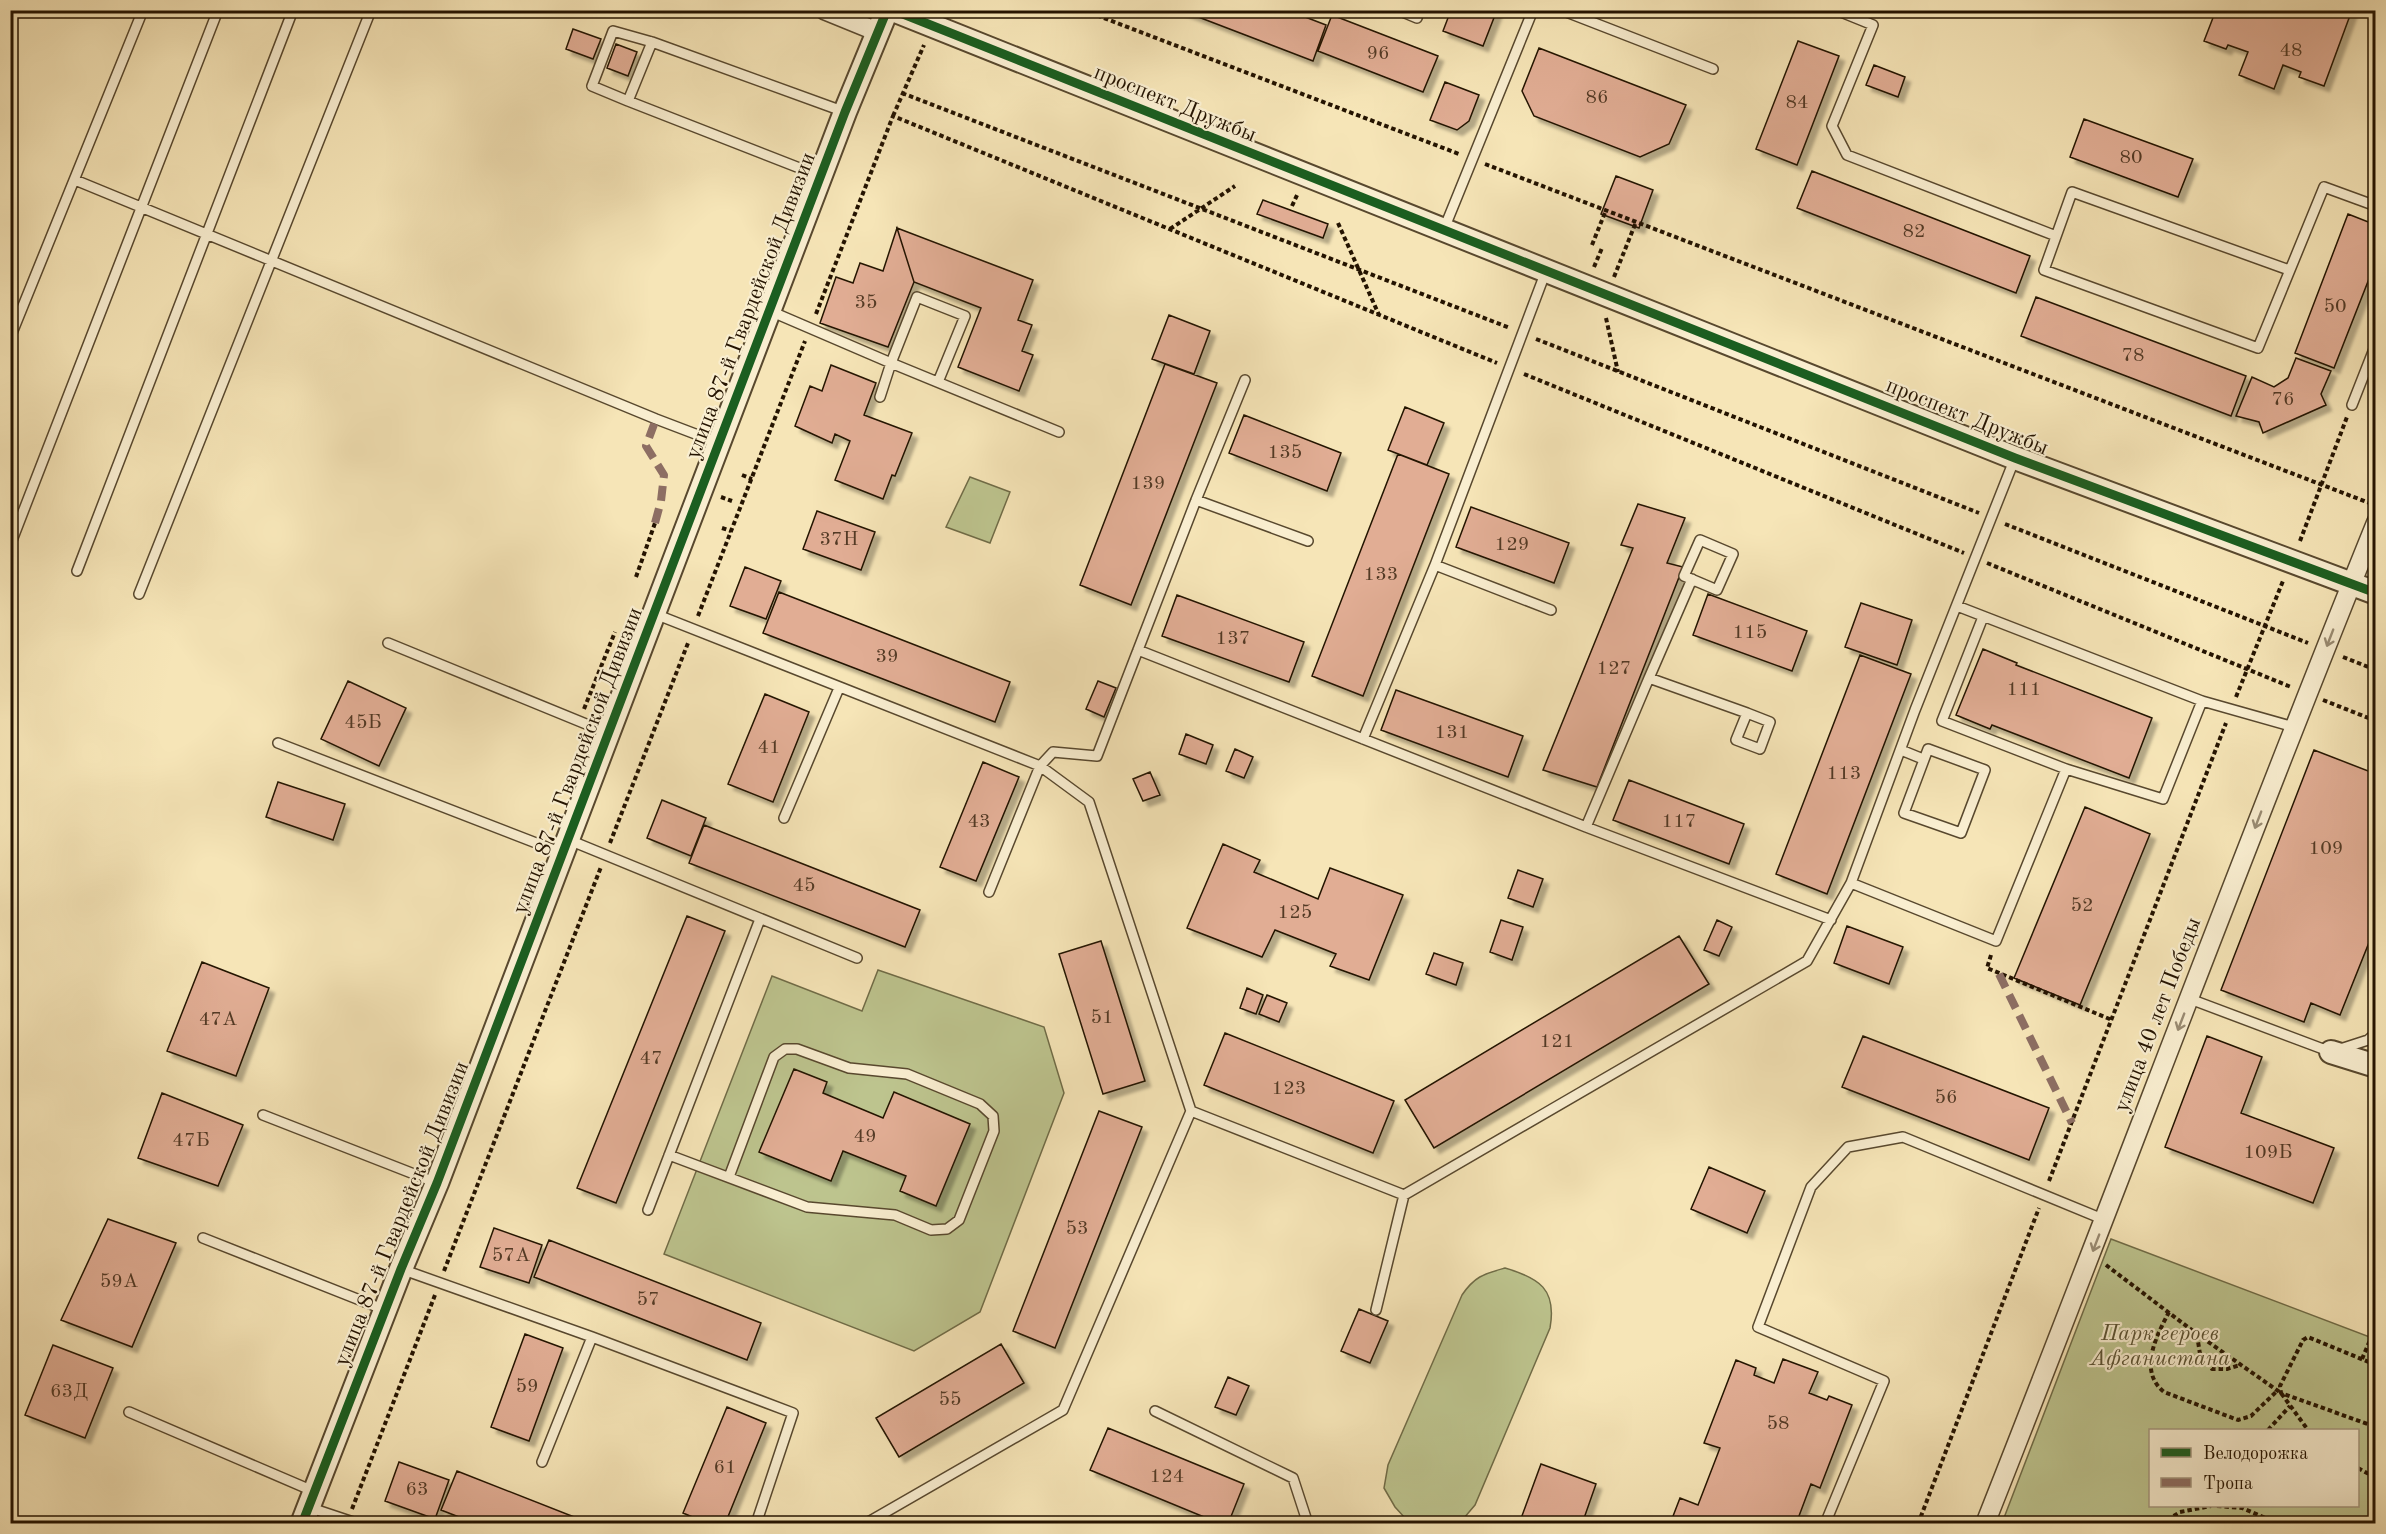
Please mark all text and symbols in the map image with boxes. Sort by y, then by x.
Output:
house number: 48 [2279,41,2303,61]
house number: 96 [1366,44,1390,64]
street label: проспект Дружбы [1091,61,1259,147]
house number: 86 [1585,88,1609,108]
house number: 84 [1785,93,1809,113]
house number: 80 [2119,148,2143,168]
street label: улица 87-й Гвардейской Дивизии [682,150,820,462]
house number: 82 [1902,222,1926,242]
house number: 35 [854,293,878,313]
house number: 50 [2323,297,2347,317]
house number: 78 [2121,346,2145,366]
street label: проспект Дружбы [1883,374,2051,460]
house number: 76 [2271,390,2295,410]
house number: 135 [1268,443,1302,463]
house number: 139 [1131,474,1165,494]
house number: 37Н [820,530,858,550]
house number: 129 [1495,535,1529,555]
house number: 133 [1364,565,1398,585]
street label: улица 87-й Гвардейской Дивизии [509,605,647,917]
house number: 115 [1733,623,1767,643]
house number: 137 [1216,629,1250,649]
one-way arrow [2324,629,2335,647]
house number: 39 [875,647,899,667]
house number: 127 [1597,659,1631,679]
house number: 111 [2007,680,2041,700]
house number: 45Б [344,713,382,733]
house number: 131 [1435,723,1469,743]
house number: 41 [757,738,781,758]
house number: 113 [1827,764,1861,784]
one-way arrow [2252,810,2263,829]
house number: 43 [967,812,991,832]
house number: 117 [1662,812,1696,832]
house number: 109 [2309,839,2343,859]
house number: 45 [792,876,816,896]
house number: 52 [2070,896,2094,916]
house number: 125 [1278,903,1312,923]
street label: улица 40 лет Победы [2111,915,2205,1115]
house number: 51 [1090,1008,1114,1028]
house number: 47А [199,1010,237,1030]
one-way arrow [2175,1012,2186,1030]
house number: 121 [1540,1032,1574,1052]
house number: 47 [639,1049,663,1069]
street label: улица 87-й Гвардейской Дивизии [331,1058,473,1370]
house number: 123 [1272,1079,1306,1099]
house number: 56 [1934,1088,1958,1108]
house number: 49 [853,1127,877,1147]
house number: 47Б [172,1131,210,1151]
house number: 109Б [2244,1143,2292,1163]
house number: 53 [1065,1219,1089,1239]
one-way arrow [2090,1233,2101,1252]
house number: 57А [492,1246,530,1266]
house number: 59А [100,1272,138,1292]
house number: 57 [636,1290,660,1310]
park label: Парк героев Афганистана [2089,1323,2230,1370]
house number: 59 [515,1377,539,1397]
house number: 63Д [50,1382,88,1402]
house number: 55 [938,1390,962,1410]
house number: 58 [1766,1414,1790,1434]
legend [2149,1429,2359,1507]
text: Велодорожка [2203,1445,2308,1463]
house number: 61 [713,1458,737,1478]
house number: 124 [1150,1467,1184,1487]
text: Тропа [2203,1475,2253,1493]
house number: 63 [405,1480,429,1500]

